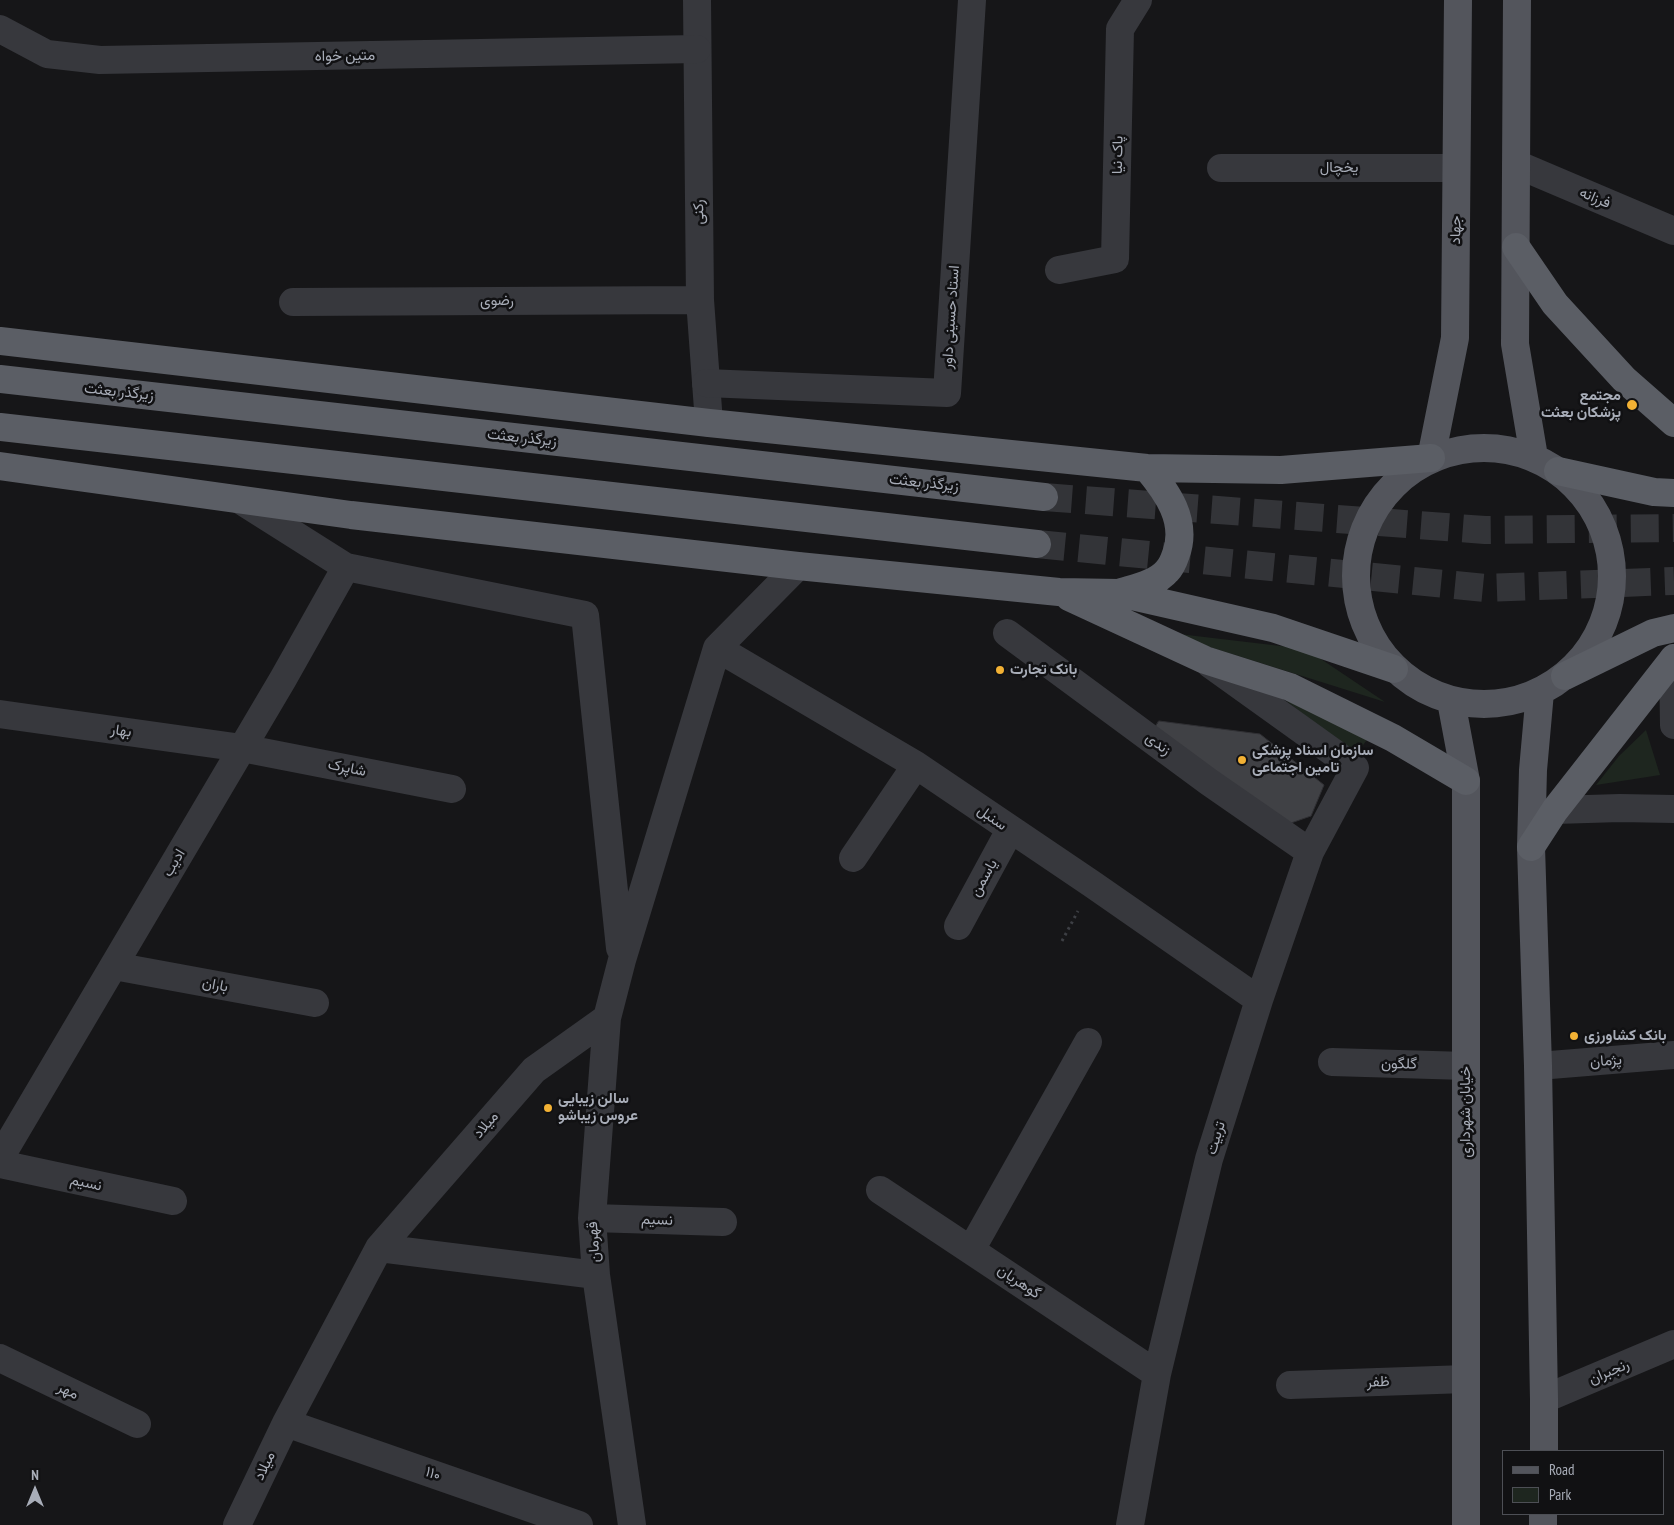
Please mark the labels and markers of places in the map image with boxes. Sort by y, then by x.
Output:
place label: مجتمع پزشکان بعثت [1541,387,1621,422]
marker: مجتمع پزشکان بعثت [1625,398,1639,412]
place label: بانک تجارت [1010,661,1077,679]
marker: بانک تجارت [994,664,1006,676]
place label: سازمان اسناد پزشکی تامین اجتماعی [1252,742,1373,777]
marker: سازمان اسناد پزشکی تامین اجتماعی [1236,754,1248,766]
place label: بانک کشاورزی [1584,1027,1666,1045]
marker: بانک کشاورزی [1568,1030,1580,1042]
place label: سالن زیبایی عروس زیباشو [558,1090,638,1125]
marker: سالن زیبایی عروس زیباشو [542,1102,554,1114]

